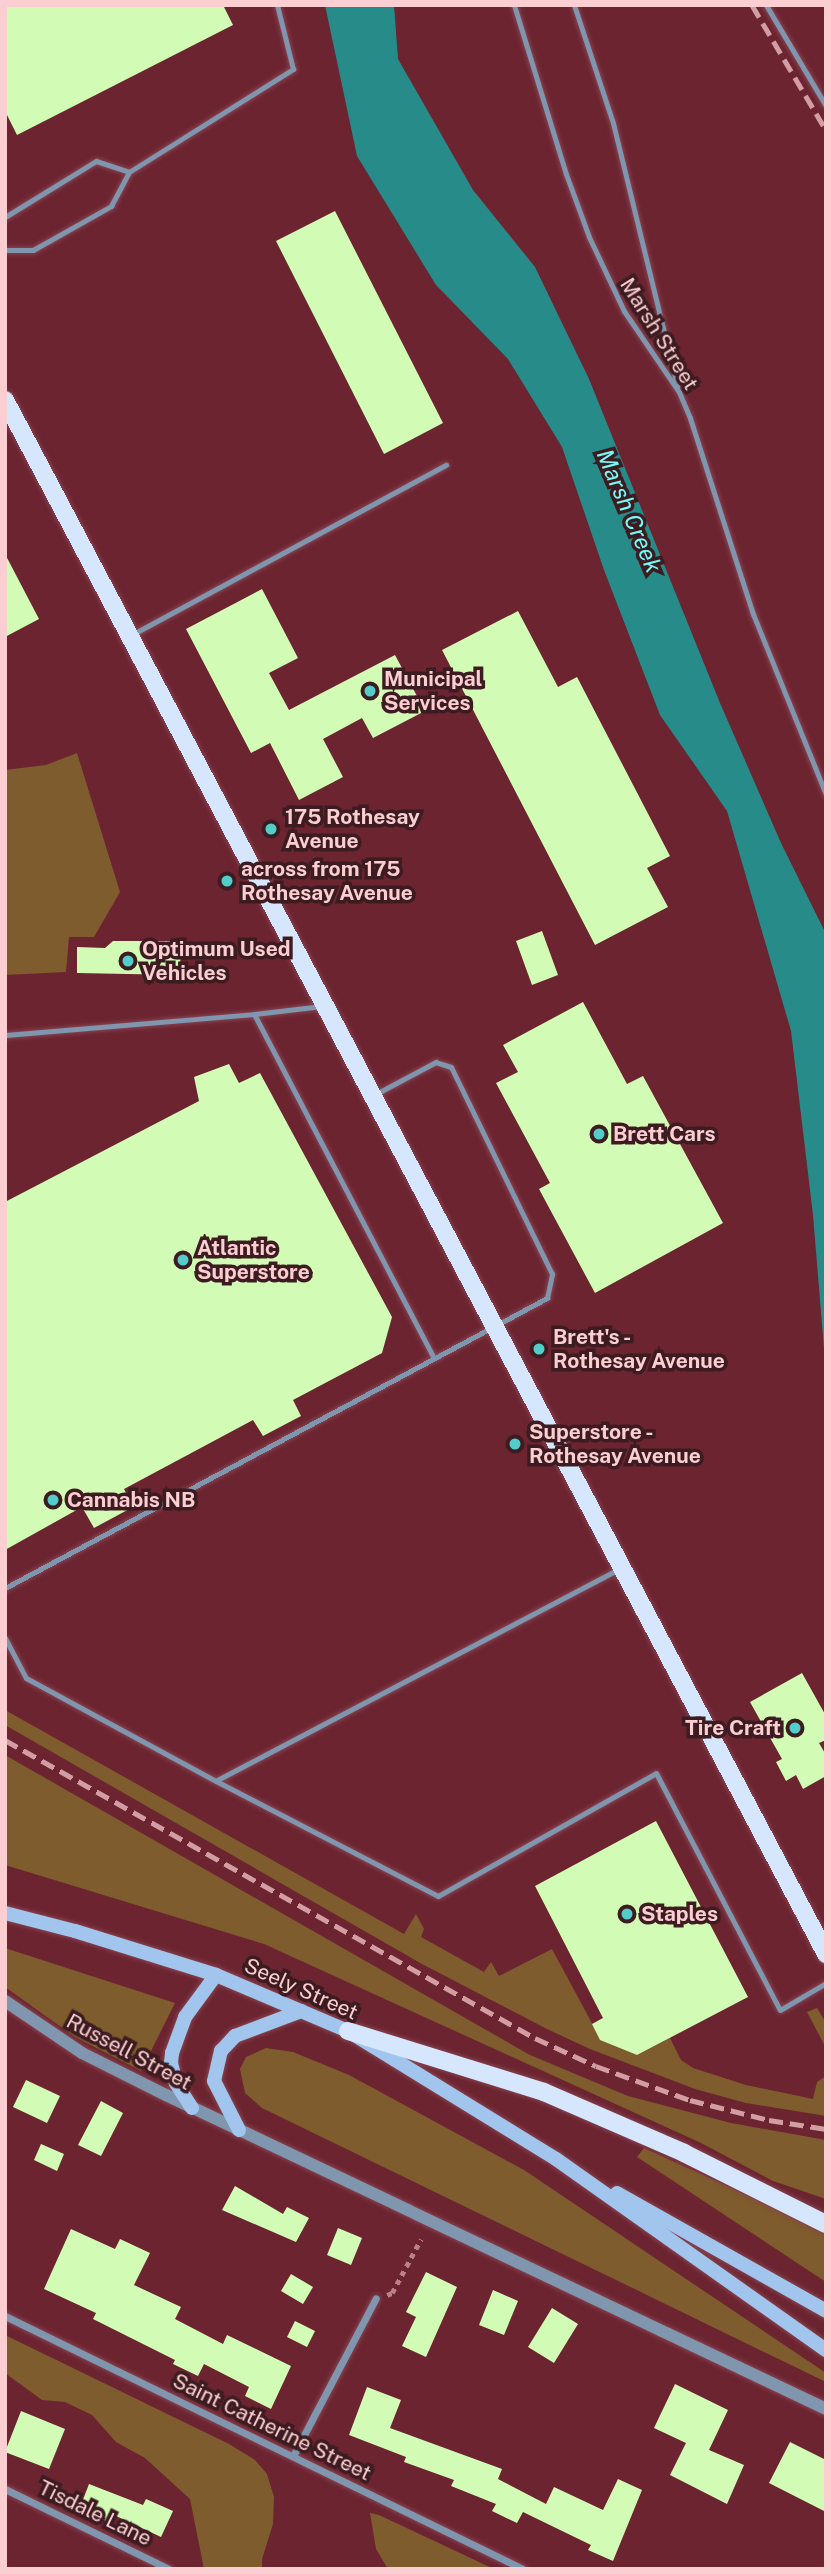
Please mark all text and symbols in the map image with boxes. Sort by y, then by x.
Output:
street label: Marsh Street [615,273,703,395]
water label: Marsh Creek [591,445,667,577]
place label: Municipal Services [384,666,482,716]
marker: Municipal Services [362,683,378,699]
place label: 175 Rothesay Avenue [285,804,420,854]
marker: 175 Rothesay Avenue [263,821,279,837]
place label: across from 175 Rothesay Avenue [241,856,413,906]
marker: across from 175 Rothesay Avenue [219,873,235,889]
place label: Optimum Used Vehicles [142,936,291,986]
marker: Optimum Used Vehicles [120,953,136,969]
place label: Brett Cars [613,1121,716,1147]
marker: Brett Cars [591,1126,607,1142]
place label: Atlantic Superstore [197,1235,310,1285]
marker: Atlantic Superstore [175,1252,191,1268]
place label: Brett's - Rothesay Avenue [553,1324,725,1374]
marker: Brett's - Rothesay Avenue [531,1341,547,1357]
place label: Superstore - Rothesay Avenue [529,1419,701,1469]
marker: Superstore - Rothesay Avenue [507,1436,523,1452]
place label: Cannabis NB [67,1487,195,1513]
marker: Cannabis NB [45,1492,61,1508]
place label: Tire Craft [685,1715,781,1741]
marker: Tire Craft [787,1720,803,1736]
place label: Staples [641,1901,718,1927]
marker: Staples [619,1906,635,1922]
street label: Seely Street [240,1953,362,2025]
street label: Russell Street [62,2008,196,2096]
street label: Saint Catherine Street [169,2368,375,2486]
street label: Tisdale Lane [34,2475,156,2551]

